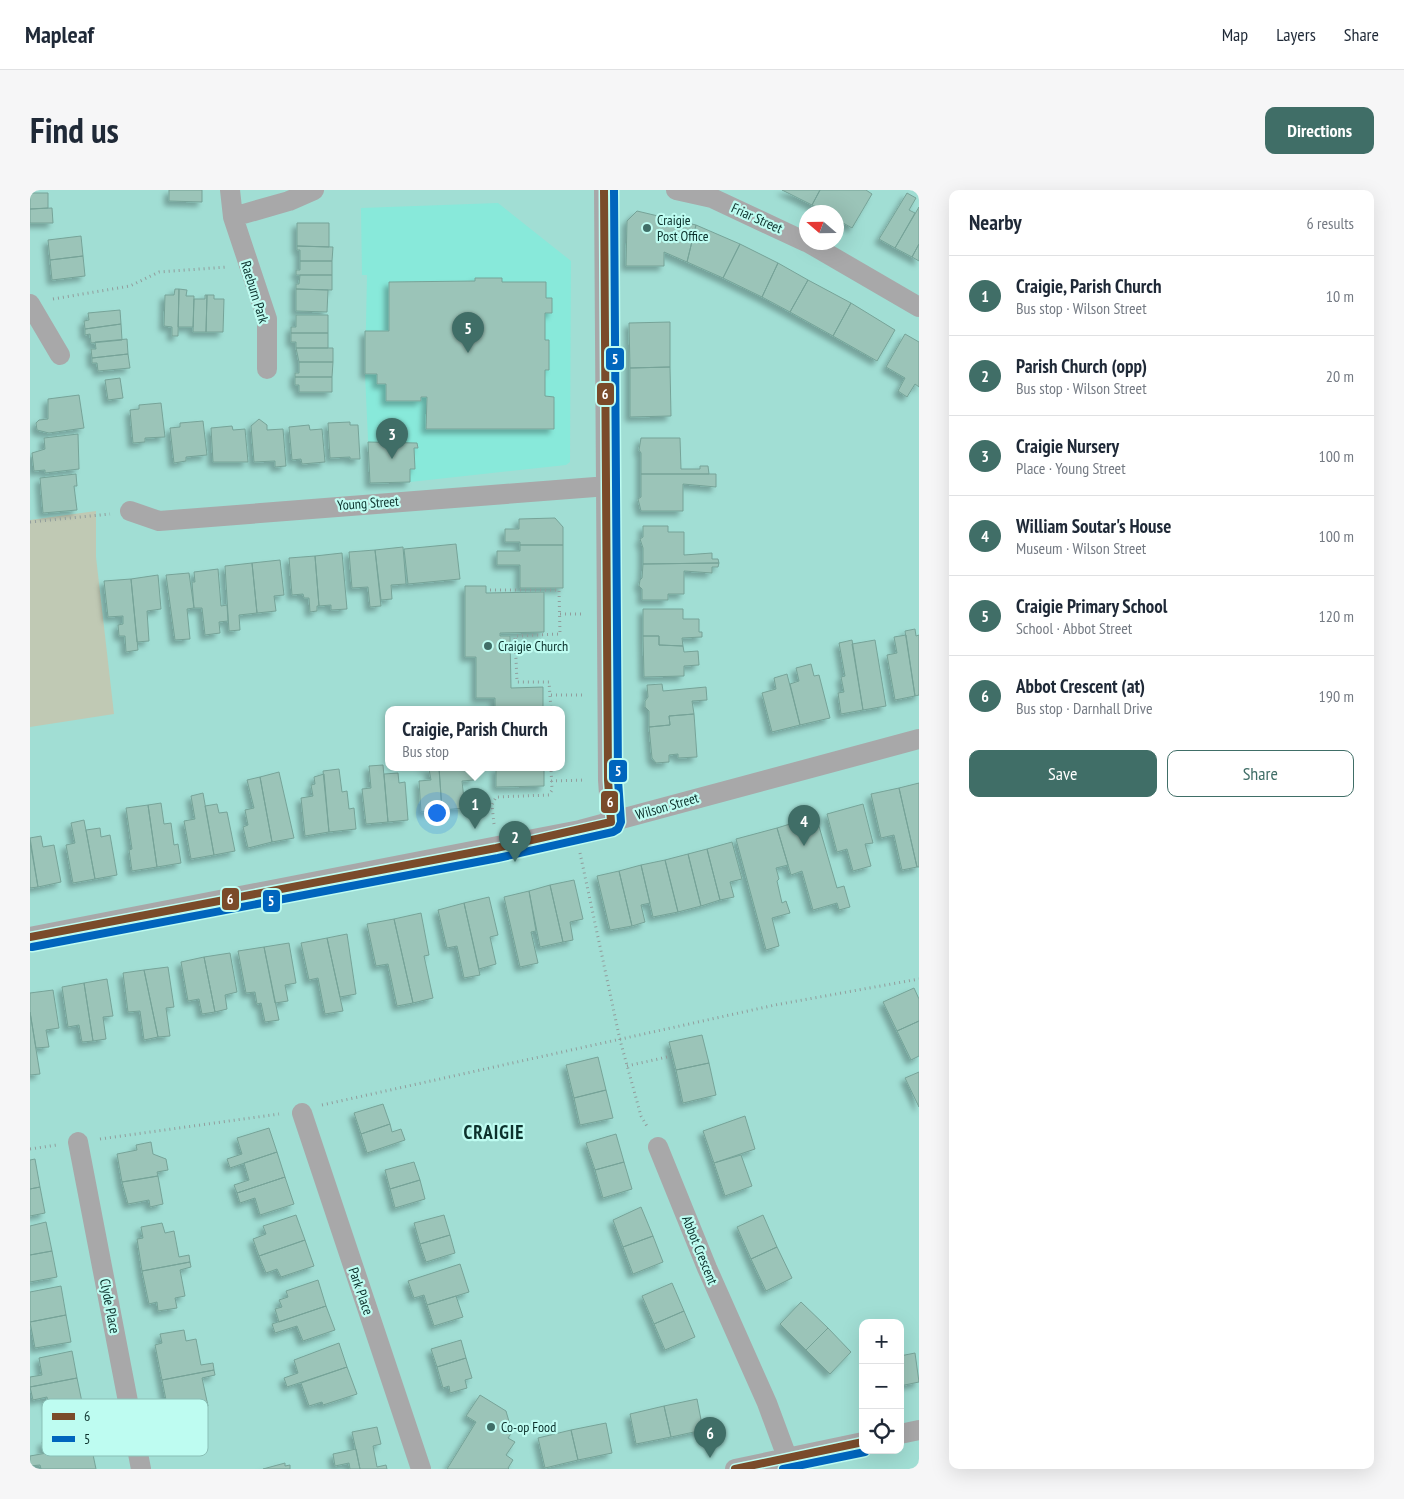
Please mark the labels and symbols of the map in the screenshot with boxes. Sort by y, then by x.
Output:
street label: Friar Street [729,199,785,237]
north arrow [799,205,844,250]
place label: Craigie Post Office [657,211,709,245]
marker: Craigie Post Office [641,222,653,234]
street label: Raeburn Park [237,259,273,326]
pin: 5 [452,312,484,353]
line badge: 5 [605,347,625,371]
text: 5 [612,350,618,368]
line badge: 6 [596,382,615,406]
text: 6 [602,385,609,403]
pin: 3 [376,418,408,459]
street label: Young Street [337,492,400,514]
place label: Craigie Church [498,637,568,655]
marker: Craigie Church [482,640,494,652]
line badge: 5 [608,759,628,783]
text: 5 [615,762,621,780]
pin: 1 [459,788,491,829]
street label: Wilson Street [633,788,701,824]
line badge: 6 [600,790,619,814]
text: 6 [607,793,614,811]
your location [424,800,450,826]
pin: 4 [788,805,820,846]
pin: 2 [499,821,531,862]
line badge: 6 [221,887,240,911]
line badge: 5 [262,889,281,913]
text: 6 [227,890,234,908]
text: 5 [268,892,274,910]
district label: CRAIGIE [464,1120,524,1144]
street label: Abbot Crescent [678,1213,722,1287]
street label: Park Place [344,1265,378,1317]
street label: Clyde Place [96,1277,124,1335]
legend [42,1399,208,1456]
text: 6 [84,1407,90,1425]
pin: 6 [694,1417,726,1458]
place label: Co-op Food [501,1418,556,1436]
marker: Co-op Food [485,1421,497,1433]
text: 5 [84,1430,90,1448]

